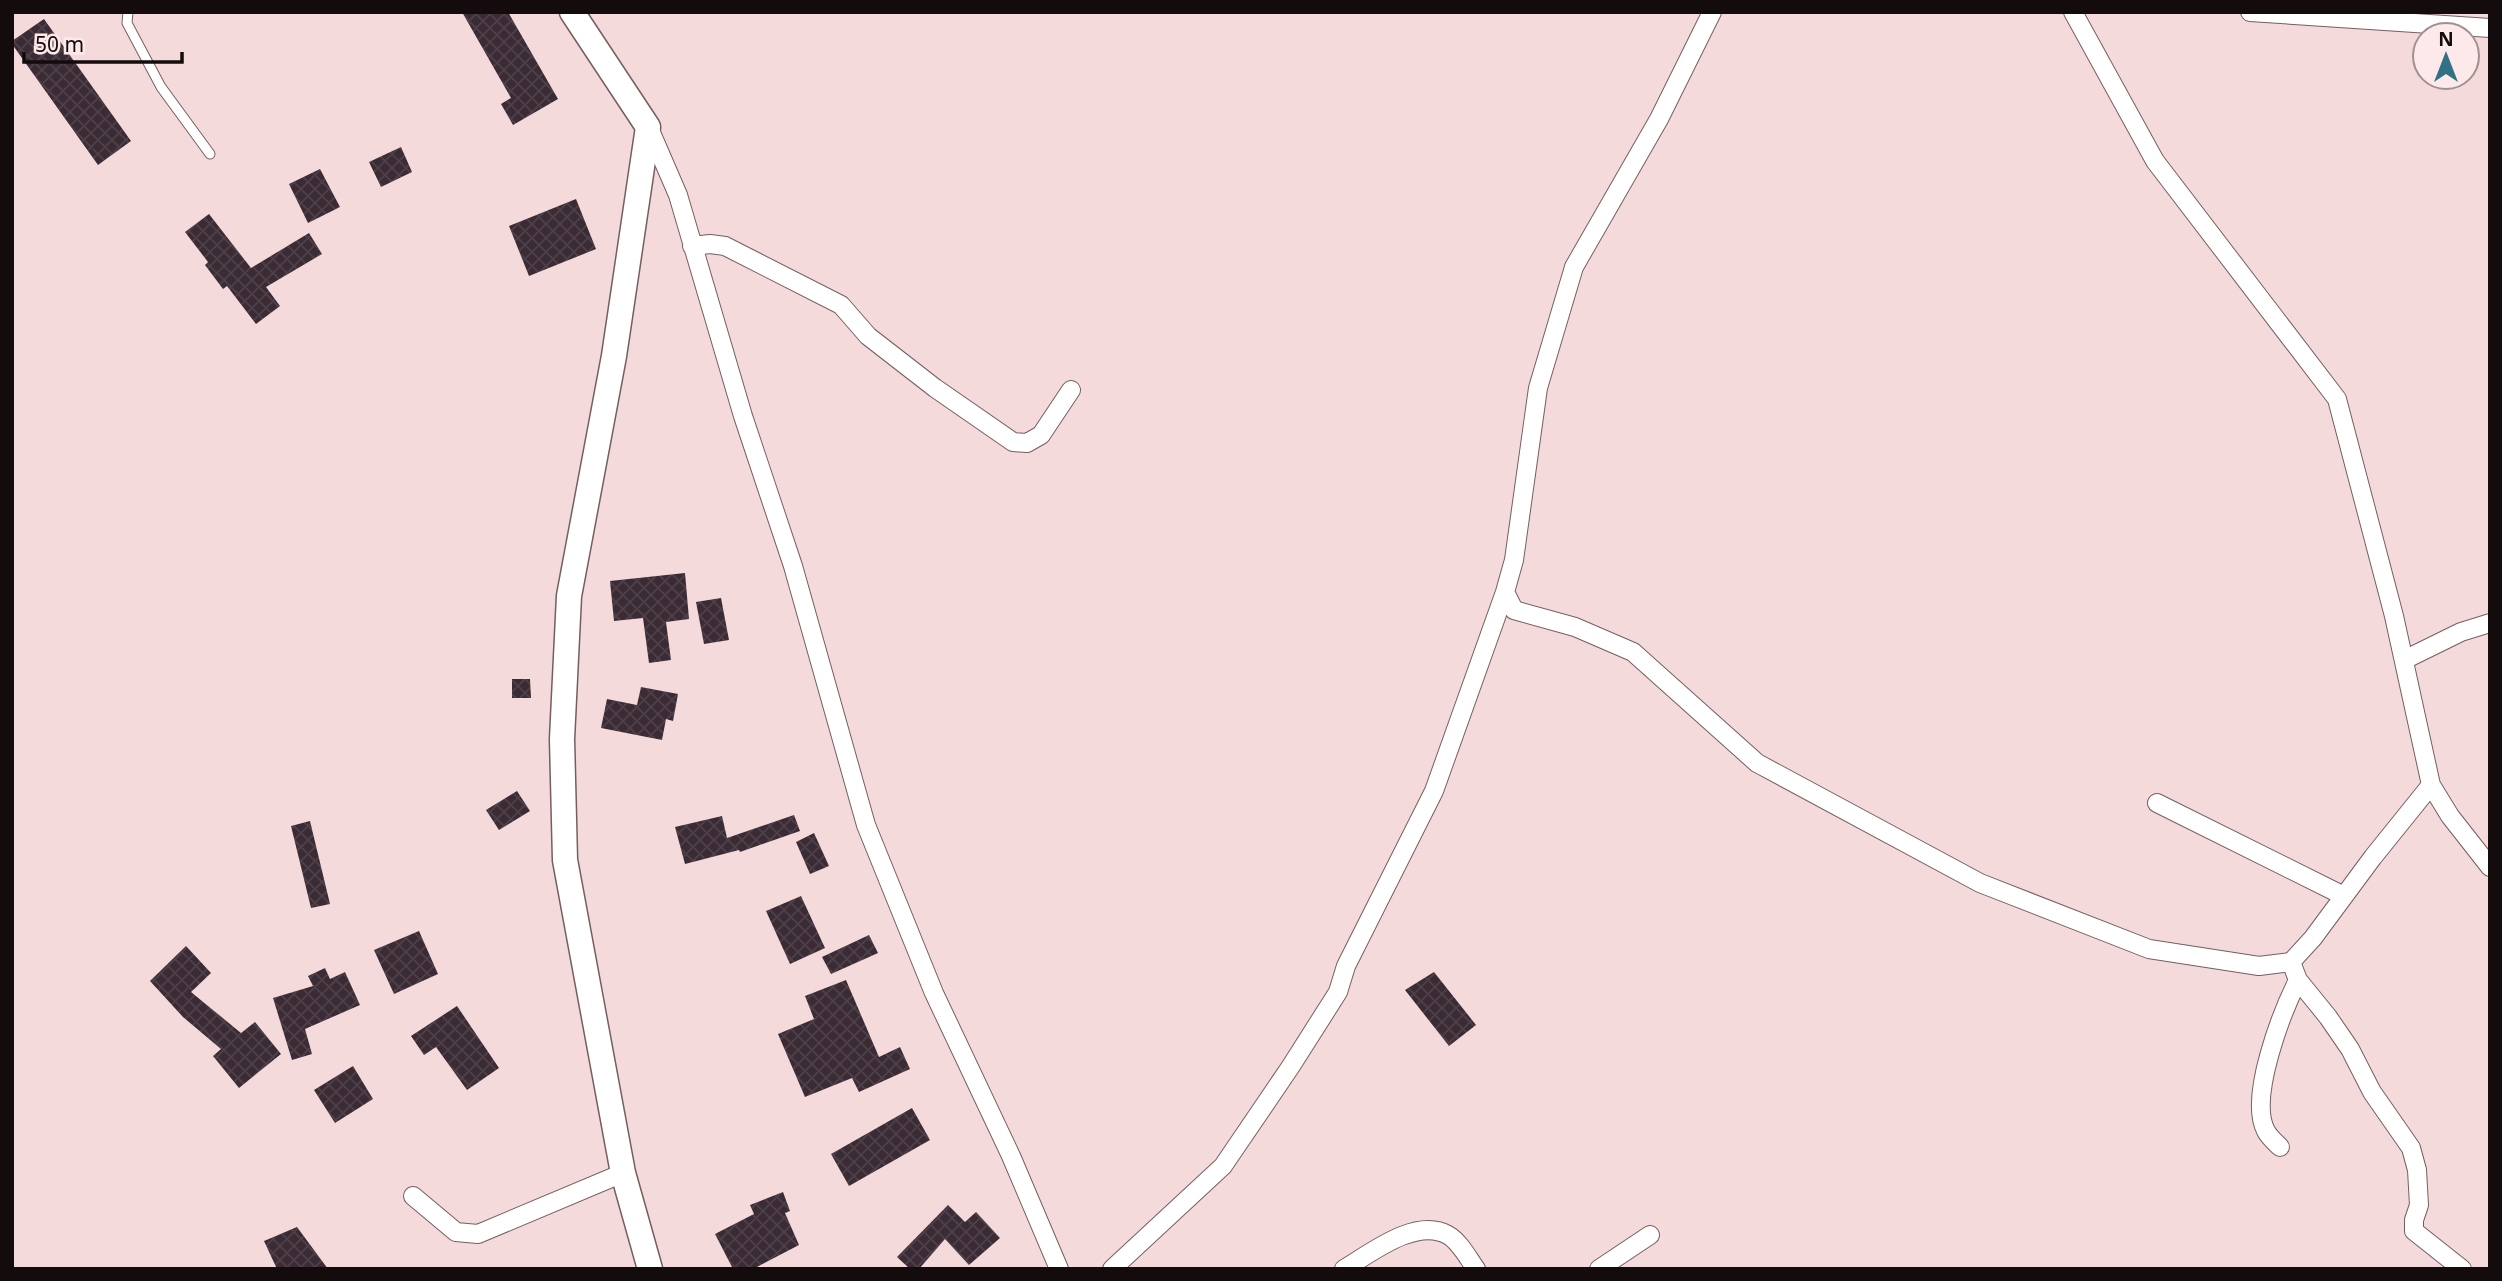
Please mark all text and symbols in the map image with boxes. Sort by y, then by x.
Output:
scale bar [24,21,182,65]
north arrow [2411,21,2481,91]
text: N [2438,26,2454,52]
text: 50 m [35,30,84,58]

